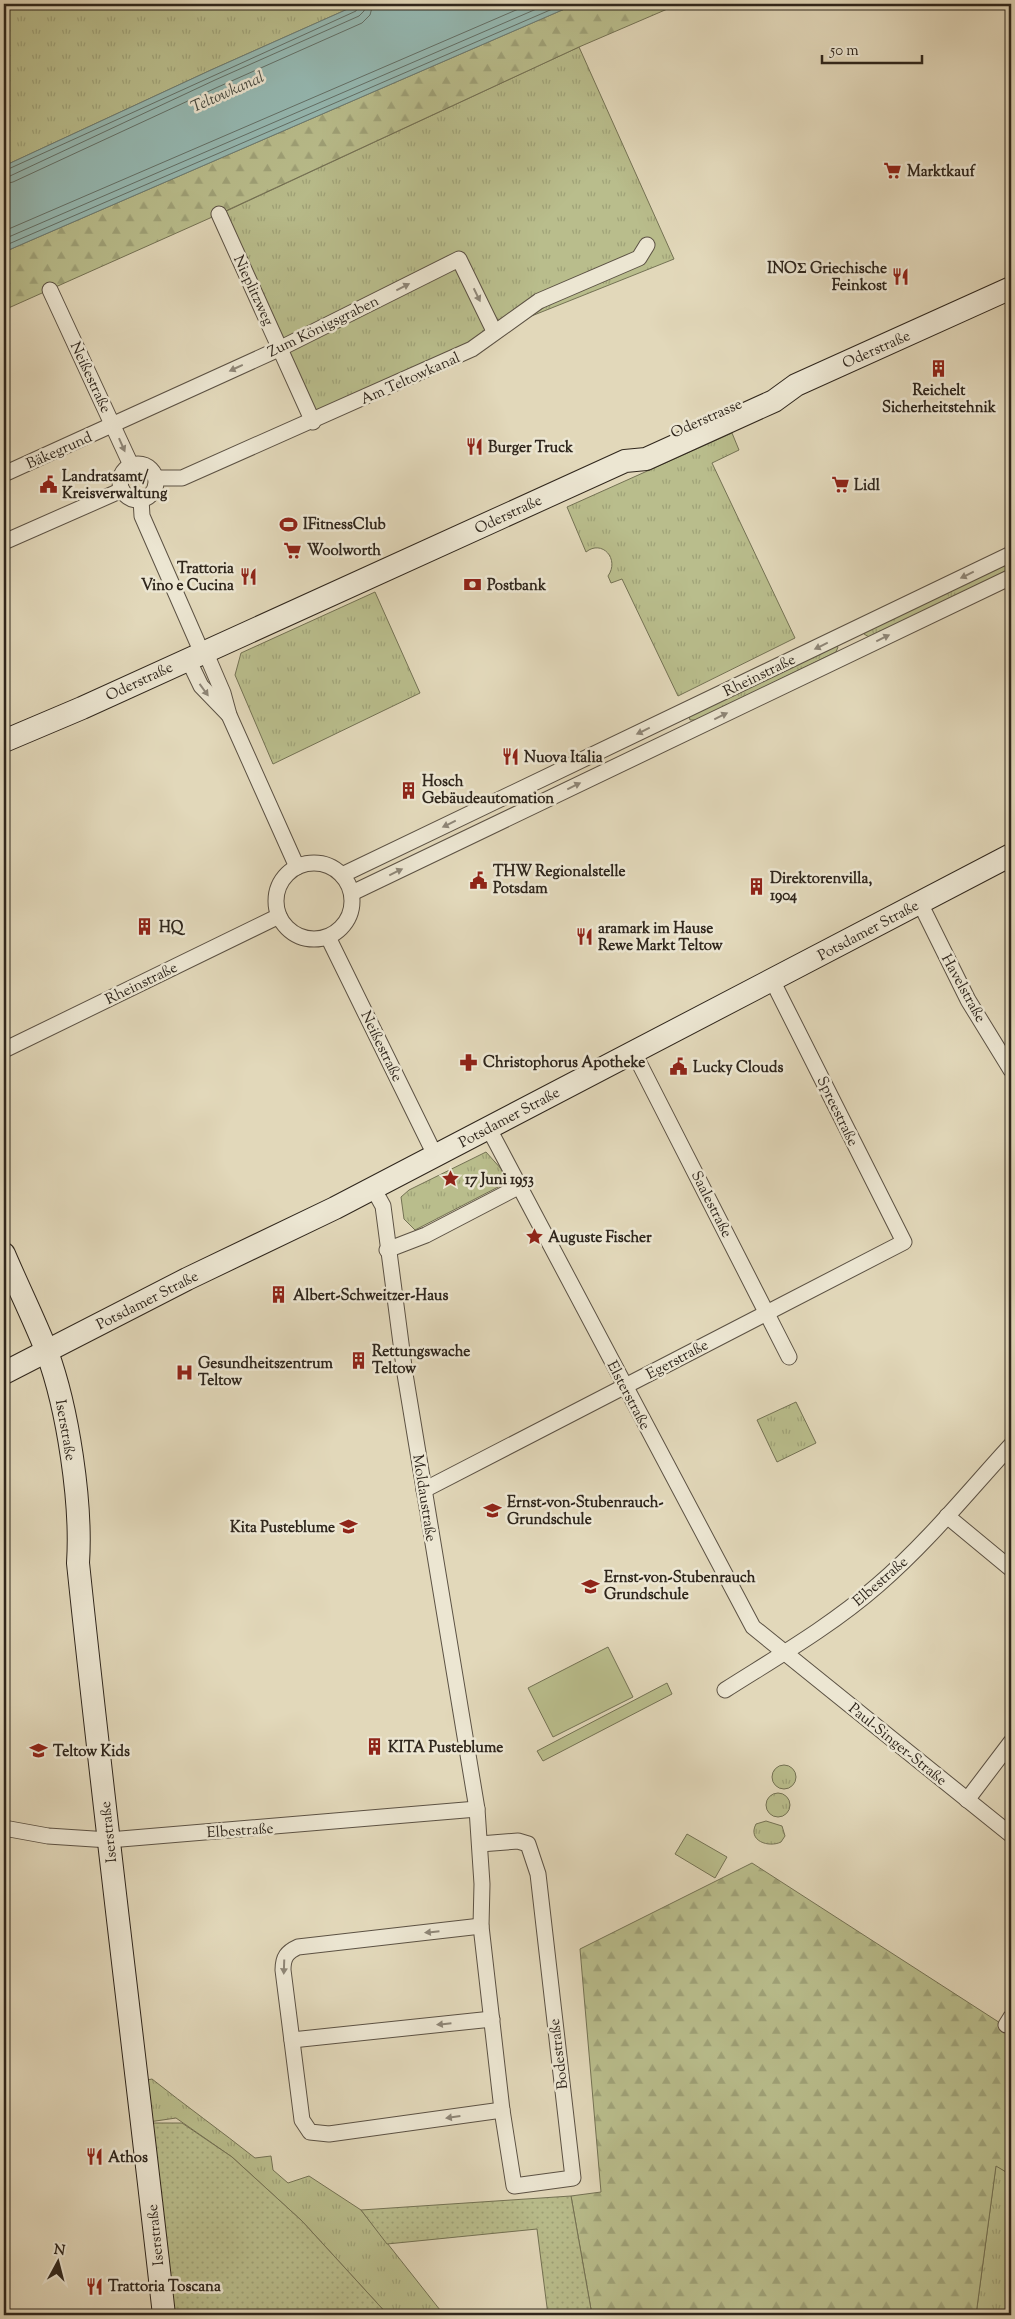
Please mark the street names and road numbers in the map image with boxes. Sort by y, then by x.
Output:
street label: Nieplitzweg [227,252,278,329]
street label: Zum Königsgraben [265,291,383,363]
street label: Oderstraße [839,326,914,375]
street label: Neißestraße [64,339,115,417]
street label: Am Teltowkanal [357,348,464,411]
street label: Oderstrasse [668,394,746,444]
street label: Bäkegrund [23,427,96,475]
street label: Oderstraße [471,491,546,540]
street label: Rheinstraße [720,650,799,703]
street label: Oderstraße [102,658,177,707]
street label: Potsdamer Straße [814,896,923,967]
street label: Havelstraße [935,951,990,1027]
street label: Rheinstraße [102,958,181,1011]
street label: Neißestraße [354,1008,407,1086]
street label: Spreestraße [811,1073,863,1150]
street label: Potsdamer Straße [455,1083,564,1154]
street label: Saalestraße [685,1168,736,1242]
street label: Potsdamer Straße [93,1267,202,1336]
street label: Egerstraße [643,1335,712,1385]
street label: Elsterstraße [601,1358,655,1434]
street label: Iserstraße [49,1398,80,1463]
street label: Moldaustraße [406,1453,441,1543]
street label: Elbestraße [849,1552,913,1612]
street label: Paul-Singer-Straße [843,1699,951,1791]
street label: Iserstraße [96,1800,123,1864]
street label: Elbestraße [206,1819,274,1844]
street label: Bodestraße [545,2017,574,2091]
street label: Iserstraße [143,2203,170,2267]

